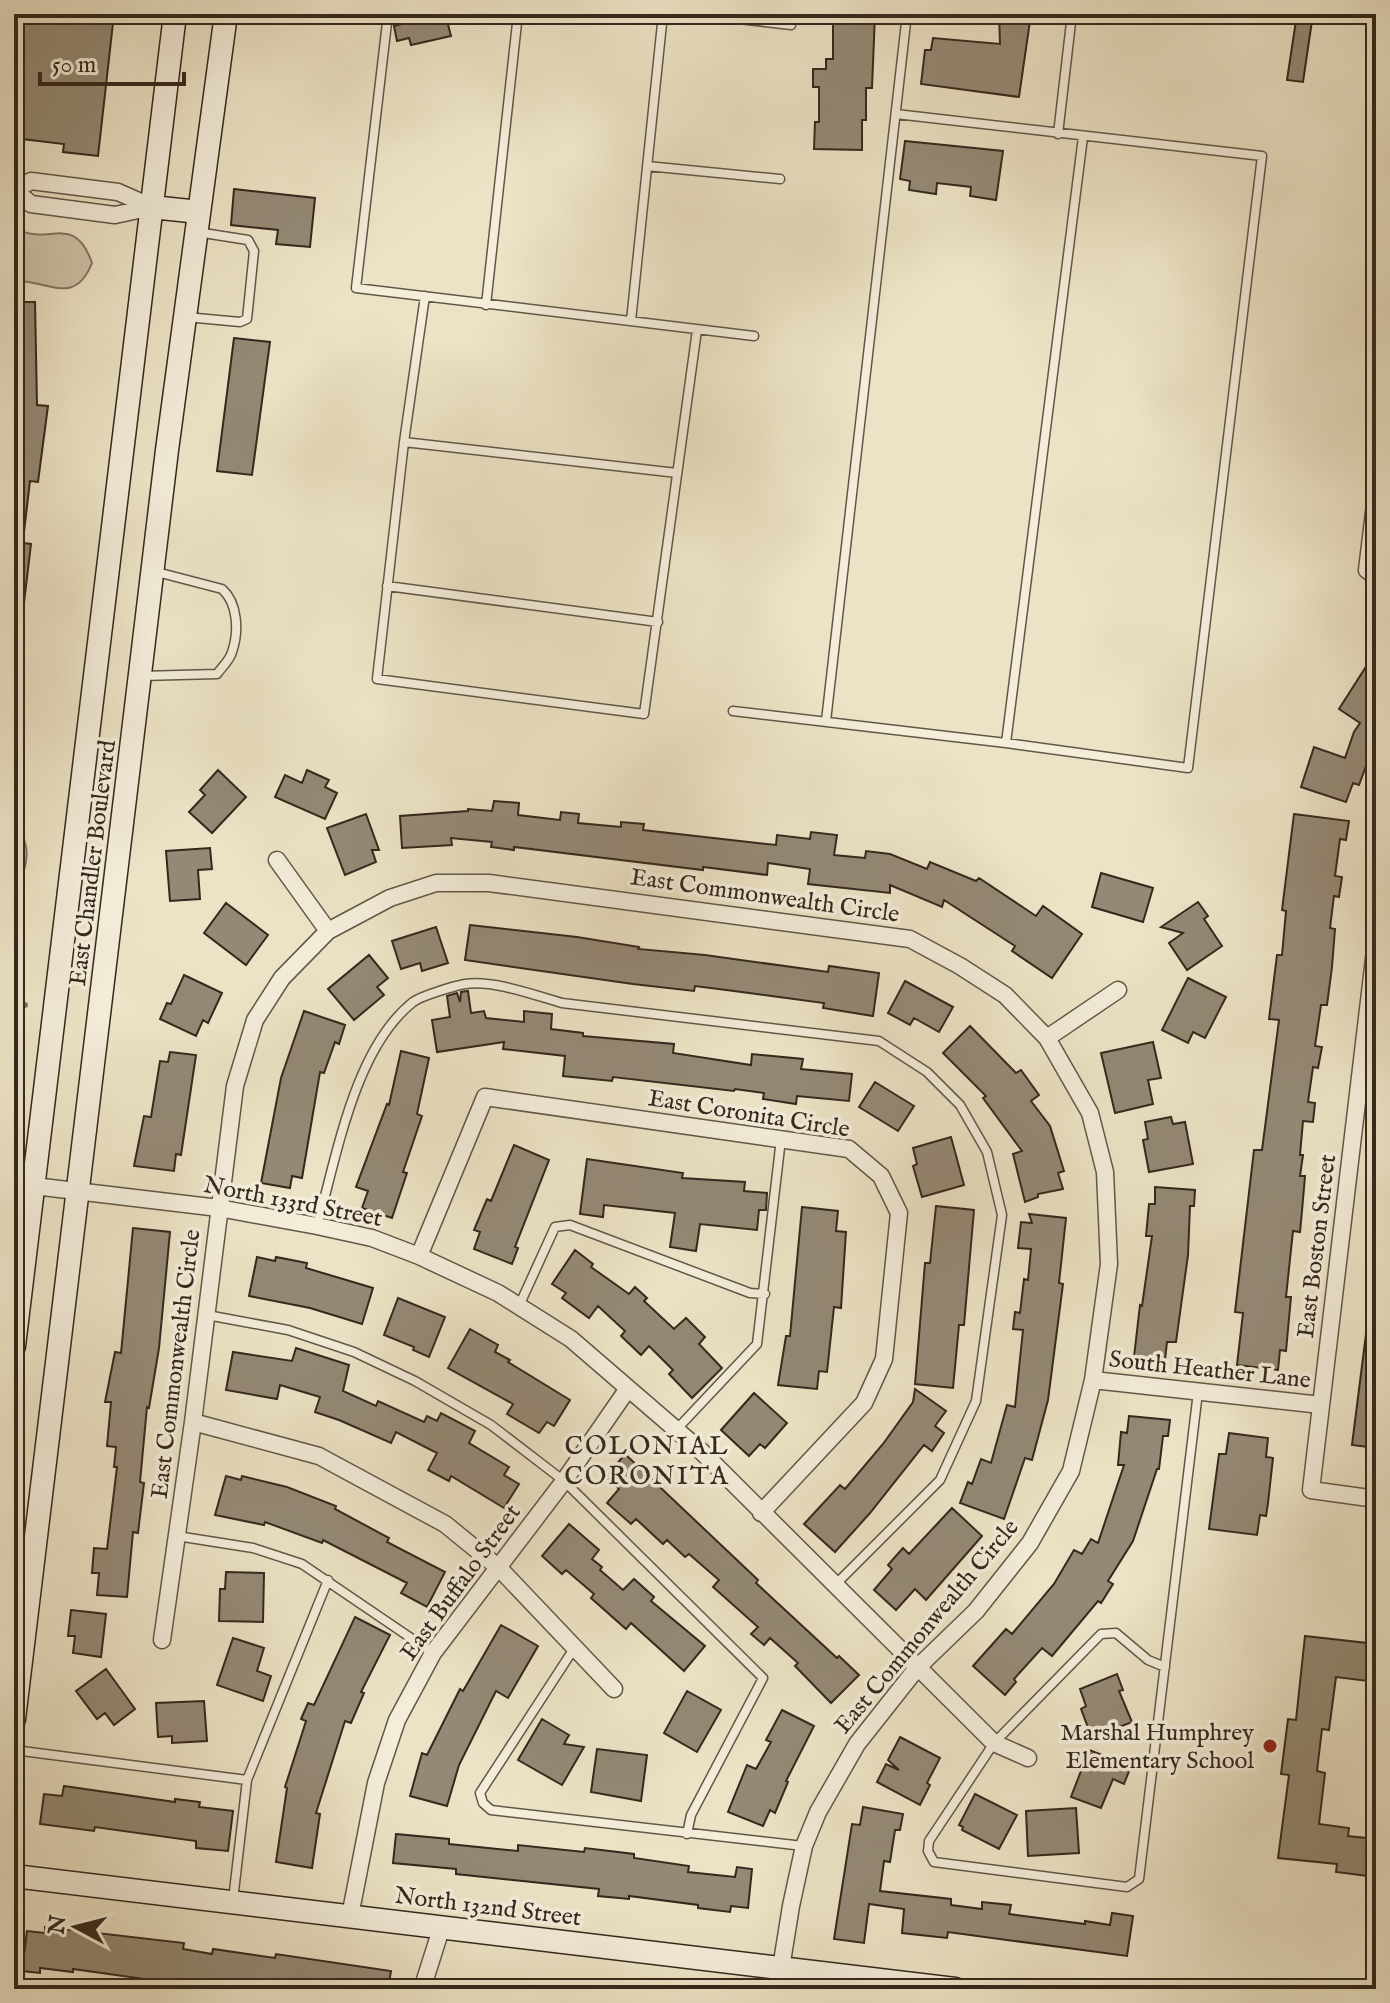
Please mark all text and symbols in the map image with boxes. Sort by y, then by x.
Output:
scale bar [40,36,184,86]
text: 50 m [52,50,96,81]
street label: East Chandler Boulevard [63,738,124,988]
street label: East Commonwealth Circle [628,862,901,931]
street label: East Coronita Circle [646,1083,852,1146]
street label: East Boston Street [1291,1153,1344,1340]
street label: North 133rd Street [201,1170,385,1235]
street label: East Commonwealth Circle [145,1228,208,1501]
street label: South Heather Lane [1107,1344,1312,1397]
district label: COLONIAL CORONITA [564,1430,730,1493]
street label: East Buffalo Street [394,1498,528,1667]
street label: East Commonwealth Circle [828,1513,1026,1741]
place label: Marshal Humphrey Elementary School [1060,1718,1254,1777]
marker: Marshal Humphrey Elementary School [1261,1737,1279,1755]
street label: North 132nd Street [393,1881,583,1934]
north arrow [36,1887,116,1967]
text: N [43,1914,73,1937]

